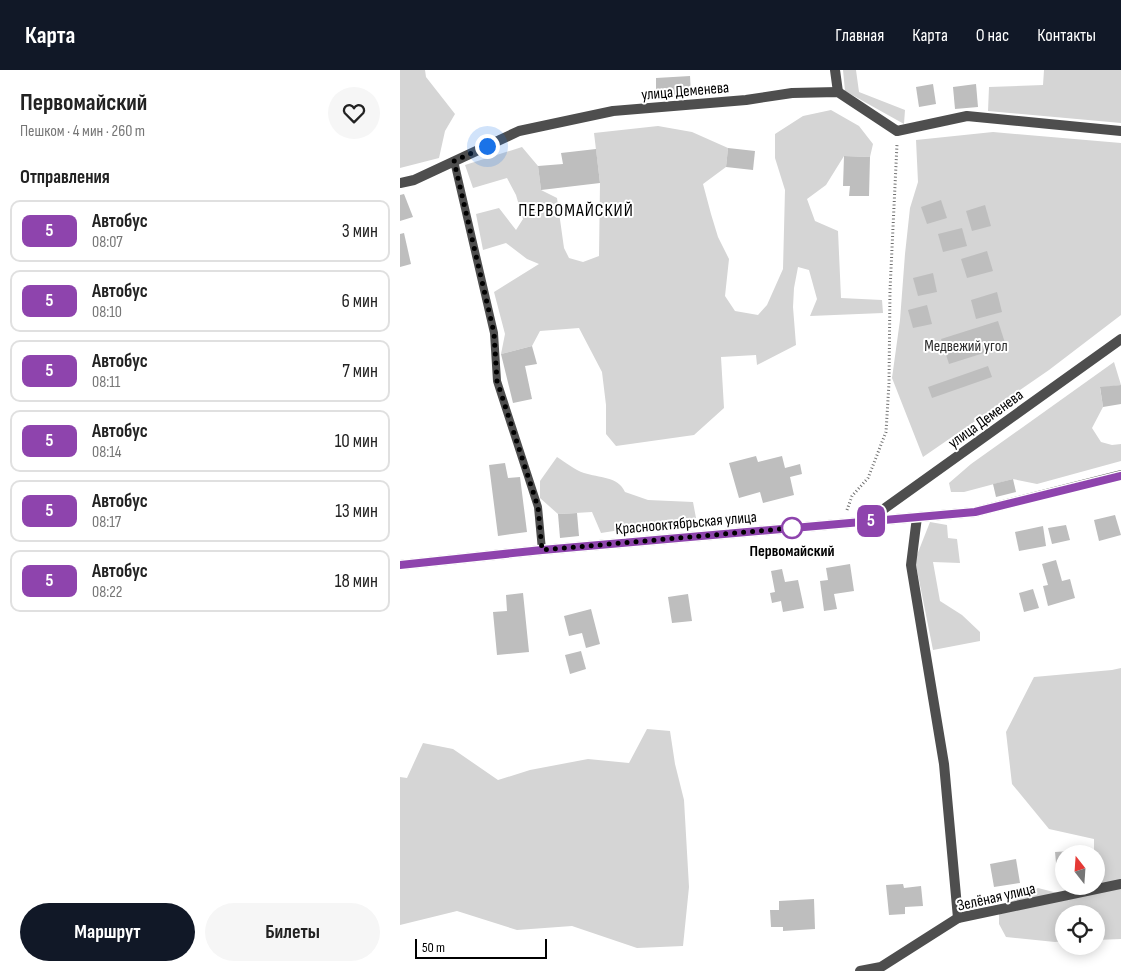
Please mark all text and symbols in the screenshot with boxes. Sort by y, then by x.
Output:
text: Карта [25,21,75,50]
text: Главная [835,25,884,46]
text: Карта [912,25,948,46]
text: О нас [976,25,1009,46]
text: Контакты [1037,25,1096,46]
street label: улица Деменева [640,78,730,105]
button: heart [328,87,380,139]
text: Первомайский [20,88,147,117]
text: Пешком · 4 мин · 260 m [20,122,145,141]
your location [475,134,500,159]
text: Отправления [20,166,110,189]
district label: ПЕРВОМАЙСКИЙ [518,200,634,221]
text: Автобус [92,210,148,233]
text: 5 [46,220,53,241]
text: 3 мин [342,220,378,243]
text: 08:07 [92,233,123,252]
text: Автобус [92,280,148,303]
text: 5 [46,290,53,311]
text: 6 мин [342,290,378,313]
text: 08:10 [92,303,122,322]
park label: Медвежий угол [924,337,1008,356]
text: Автобус [92,350,148,373]
text: 5 [46,360,53,381]
text: 7 мин [342,360,378,383]
text: 08:11 [92,373,120,392]
street label: улица Деменева [945,386,1027,453]
text: Автобус [92,420,148,443]
text: 5 [46,430,53,451]
text: 10 мин [335,430,378,453]
text: 08:14 [92,443,121,462]
text: Автобус [92,490,148,513]
text: 5 [46,500,53,521]
text: 13 мин [335,500,378,523]
line badge: 5 [855,505,887,537]
street label: Краснооктябрьская улица [615,508,758,539]
text: 5 [867,510,875,531]
text: 08:17 [92,513,121,532]
marker: Первомайский [781,517,803,539]
place label: Первомайский [750,542,834,561]
text: Автобус [92,560,148,583]
text: 5 [46,570,53,591]
text: 18 мин [335,570,378,593]
text: 08:22 [92,583,122,602]
north arrow [1055,845,1105,895]
map controls [1055,845,1105,955]
street label: Зелёная улица [955,879,1037,916]
button: Маршрут [20,903,195,961]
button: Билеты [205,903,380,961]
button: locate [1055,905,1105,955]
scale bar [415,936,548,959]
text: 50 m [422,939,445,956]

